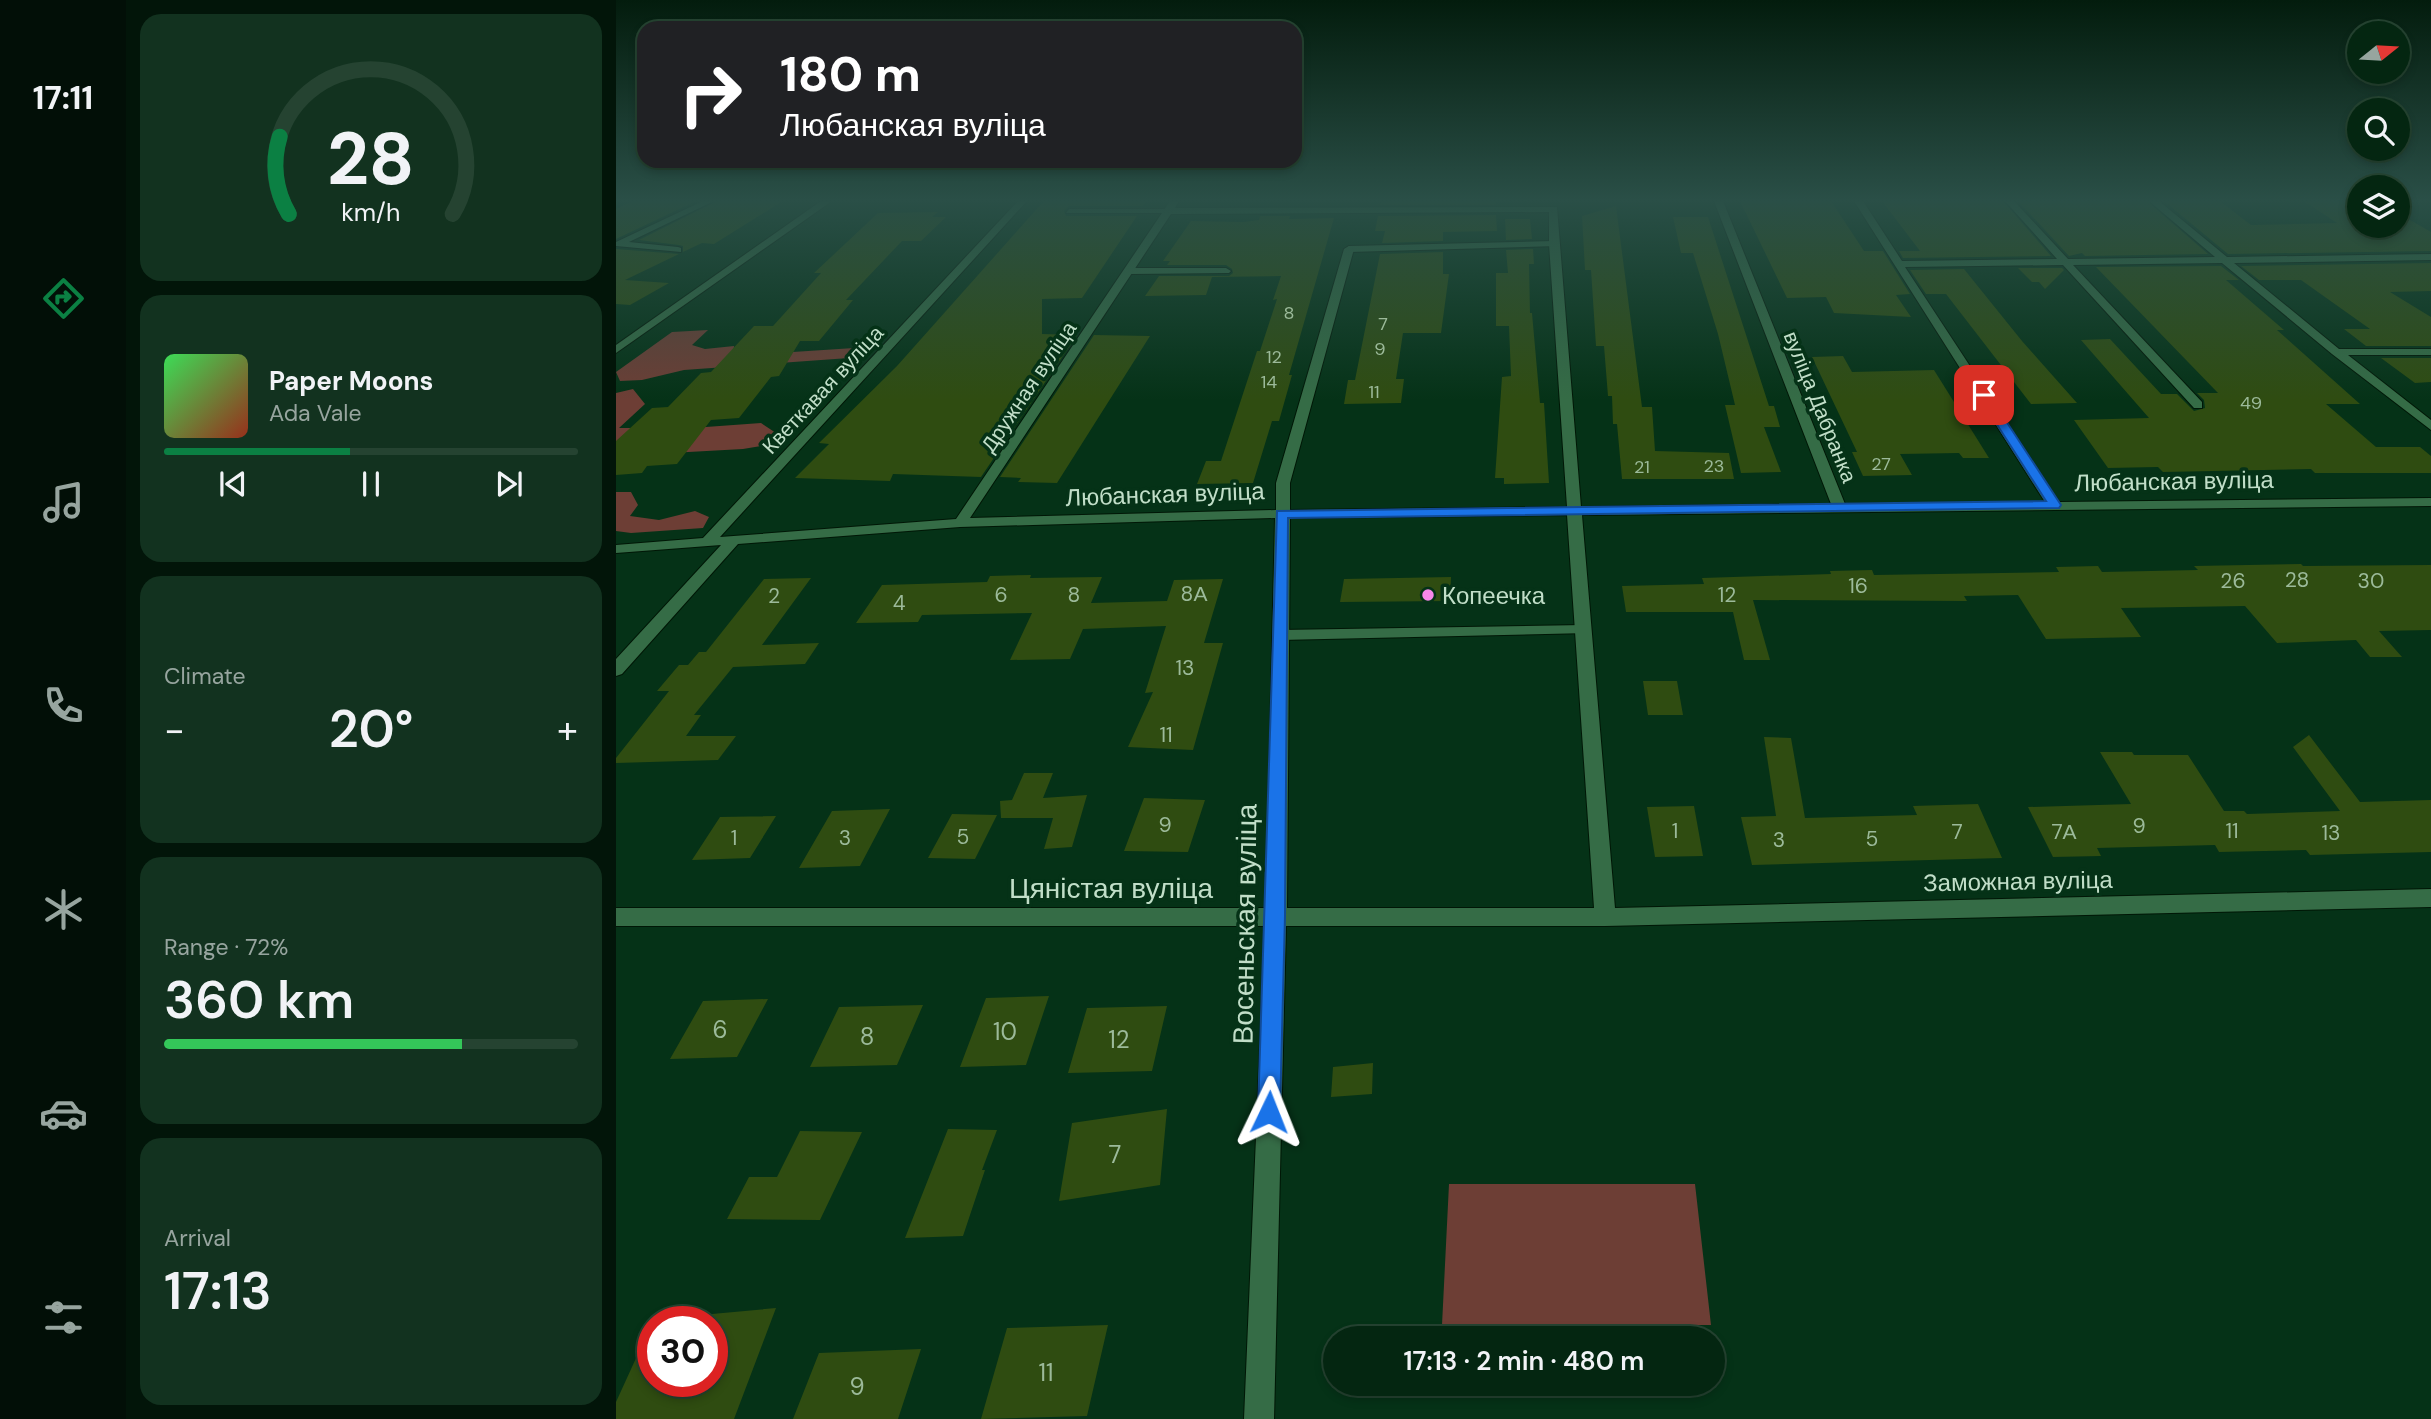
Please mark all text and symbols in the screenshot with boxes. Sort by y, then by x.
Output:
north arrow [2347,21,2410,84]
map controls [2347,21,2410,238]
text: 180 m [780,42,921,106]
icon: right [665,49,756,140]
text: 17:11 [33,77,93,119]
button: search [2347,98,2410,161]
text: Любанская вуліца [780,104,1046,146]
text: 28 [327,112,415,207]
button: layers [2347,175,2410,238]
text: km/h [341,195,401,228]
icon: directions [39,274,88,323]
house number: 8 [1284,301,1294,325]
house number: 7 [1378,312,1388,336]
street label: Дружная вуліца [975,316,1083,458]
street label: Кветкавая вуліца [756,320,890,460]
street label: вуліца Дабранка [1777,327,1863,487]
house number: 9 [1374,337,1386,361]
house number: 12 [1266,345,1282,369]
text: Paper Moons [269,364,433,398]
pin [1954,365,2014,425]
house number: 14 [1261,370,1277,394]
icon: arrive [1965,376,2003,414]
house number: 11 [1368,380,1380,404]
house number: 49 [2240,391,2262,415]
text: Ada Vale [269,398,362,428]
house number: 27 [1871,452,1891,476]
house number: 23 [1703,454,1725,478]
house number: 21 [1634,455,1650,479]
street label: Любанская вуліца [2074,464,2275,498]
icon: previous [214,465,252,503]
icon: pause [352,465,390,503]
icon: next [490,465,528,503]
street label: Любанская вуліца [1065,475,1266,513]
icon: music [39,478,88,527]
house number: 28 [2285,566,2309,594]
house number: 26 [2220,567,2246,595]
house number: 30 [2358,567,2384,595]
house number: 16 [1848,572,1868,600]
house number: 8А [1181,580,1207,608]
place label: Копеечка [1442,580,1546,611]
house number: 6 [994,581,1008,609]
house number: 8 [1068,581,1080,609]
house number: 12 [1718,581,1736,609]
house number: 2 [768,582,780,610]
marker: Копеечка [1420,587,1436,603]
house number: 4 [893,589,906,617]
house number: 13 [1176,654,1194,682]
text: Climate [164,661,246,691]
icon: phone [39,681,88,730]
text: 20° [329,695,413,763]
text: − [164,705,185,755]
text: + [557,705,578,755]
house number: 11 [1159,721,1173,749]
street label: Восеньская вуліца [1224,803,1266,1045]
house number: 9 [1158,811,1172,839]
house number: 9 [2132,812,2146,840]
house number: 1 [1672,817,1678,845]
house number: 11 [2225,817,2239,845]
house number: 7 [1951,818,1963,846]
house number: 7А [2051,818,2077,846]
house number: 13 [2322,819,2340,847]
house number: 5 [957,823,969,851]
house number: 1 [731,824,737,852]
house number: 3 [839,824,851,852]
house number: 5 [1866,825,1878,853]
house number: 3 [1773,826,1785,854]
street label: Заможная вуліца [1923,864,2114,898]
street label: Цяністая вуліца [1009,870,1213,907]
icon: climate [39,885,88,934]
text: Range · 72% [164,932,288,962]
text: 360 km [164,966,354,1034]
house number: 6 [712,1014,728,1045]
house number: 10 [993,1016,1017,1047]
house number: 8 [860,1021,874,1052]
house number: 12 [1108,1024,1130,1055]
position arrow [1232,1075,1306,1149]
icon: car [39,1089,88,1138]
house number: 7 [1109,1139,1121,1170]
text: Arrival [164,1223,231,1253]
text: 17:13 [164,1257,272,1325]
icon: filters [39,1293,88,1342]
speed limit sign: 30 [637,1306,728,1397]
text: 17:13 · 2 min · 480 m [1404,1344,1644,1378]
house number: 11 [1039,1357,1053,1388]
house number: 9 [849,1371,865,1402]

